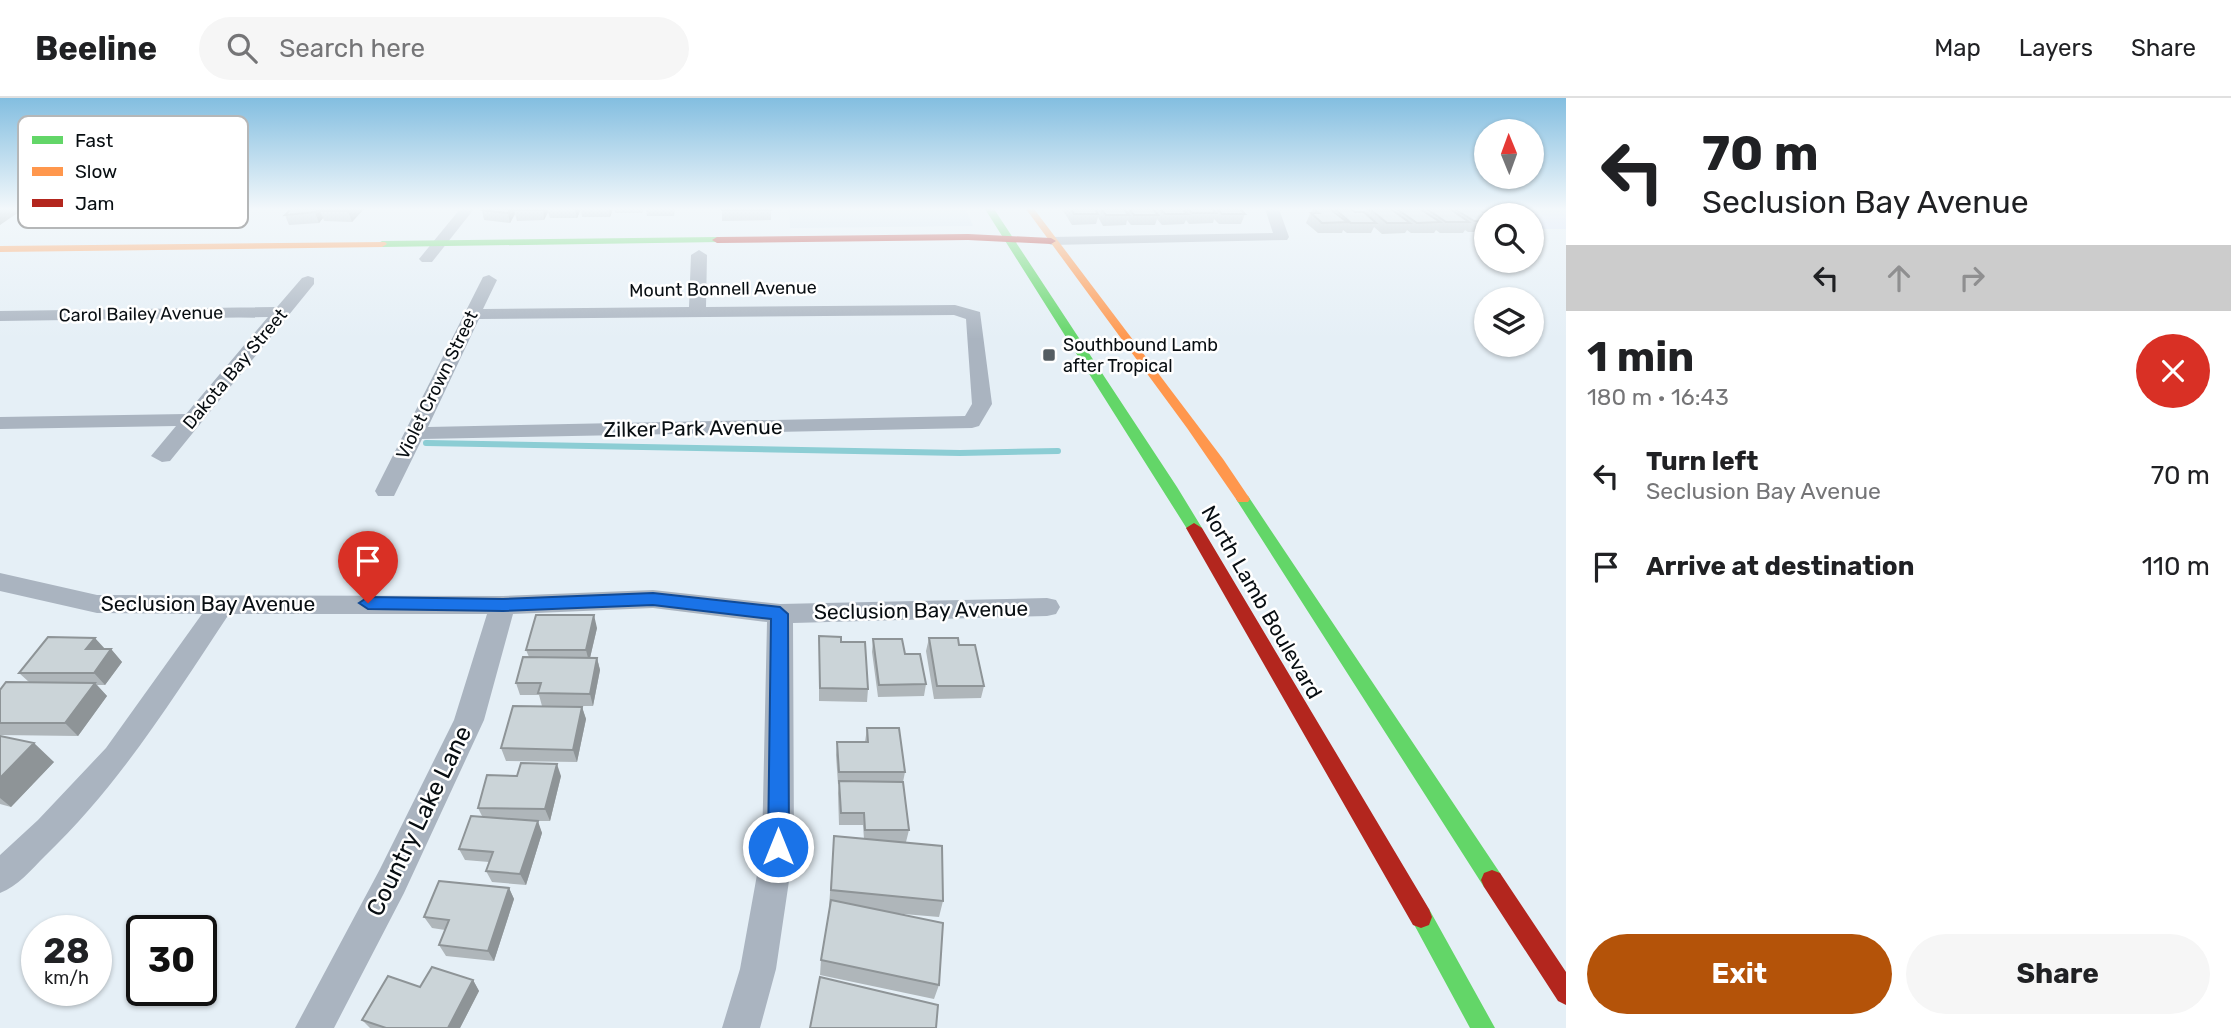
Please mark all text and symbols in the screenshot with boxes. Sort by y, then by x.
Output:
search box [199,17,689,80]
text: Beeline [35,29,157,68]
icon: search [223,29,261,67]
text: Search here [279,33,425,64]
text: Map [1934,34,1981,62]
text: Layers [2019,34,2093,62]
text: Share [2131,34,2196,62]
legend [18,116,248,228]
north arrow [1474,119,1544,189]
map controls [1474,119,1544,357]
text: 70 m [1702,124,1819,182]
icon: left [1587,126,1678,217]
text: Fast [75,129,114,152]
text: Slow [75,160,117,183]
text: Seclusion Bay Avenue [1702,183,2029,221]
text: Jam [75,192,114,215]
button: search [1474,203,1544,273]
icon: left [1807,259,1845,297]
icon: ahead [1880,259,1918,297]
icon: right [1953,259,1991,297]
street label: Mount Bonnell Avenue [629,276,817,302]
button: layers [1474,287,1544,357]
street label: Carol Bailey Avenue [59,302,223,326]
street label: Dakota Bay Street [178,304,292,434]
street label: Violet Crown Street [391,307,483,463]
text: 1 min [1587,332,1694,382]
place label: Southbound Lamb after Tropical [1063,334,1218,377]
button: close [2136,334,2210,408]
marker: Southbound Lamb after Tropical [1041,347,1057,363]
text: 180 m · 16:43 [1587,383,1729,411]
street label: Zilker Park Avenue [603,414,783,442]
text: Turn left [1646,446,1758,477]
icon: left [1587,457,1625,495]
text: 70 m [2151,460,2210,491]
text: Seclusion Bay Avenue [1646,477,1881,505]
street label: North Lamb Boulevard [1196,501,1328,703]
pin [338,531,398,603]
icon: arrive [349,542,387,580]
icon: arrive [1587,548,1625,586]
text: Arrive at destination [1646,551,1914,582]
text: 110 m [2142,551,2210,582]
street label: Seclusion Bay Avenue [101,591,315,616]
street label: Seclusion Bay Avenue [814,596,1028,624]
street label: Country Lake Lane [361,721,477,921]
position arrow [741,810,815,884]
speed limit sign: 30 [126,915,217,1006]
text: 28 [43,930,90,972]
button: Exit [1587,934,1892,1014]
button: Share [1906,934,2210,1014]
text: km/h [44,967,89,989]

